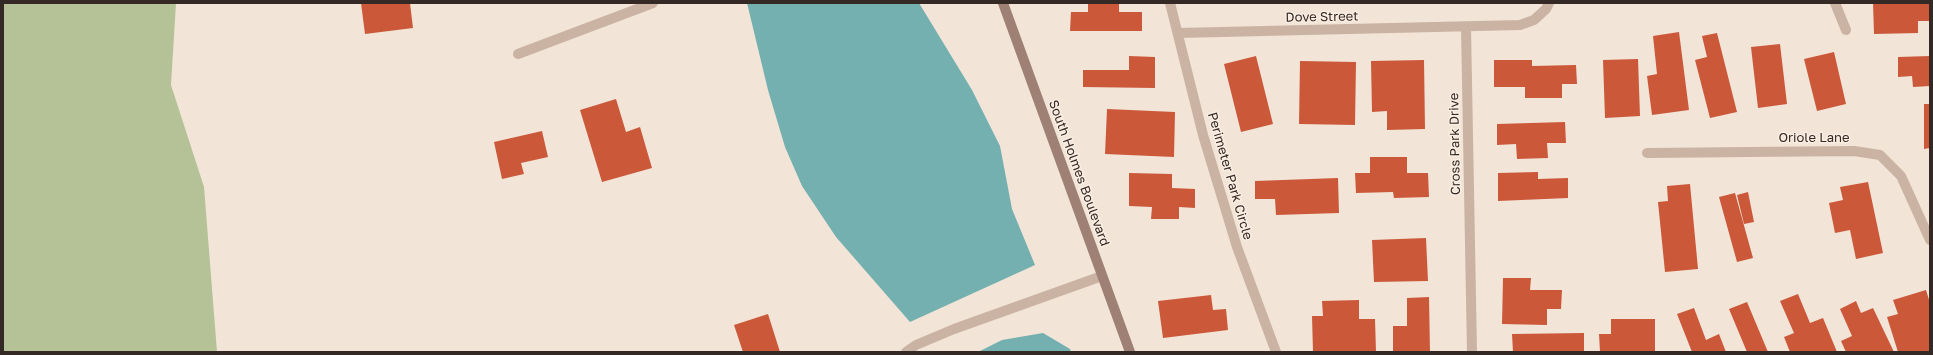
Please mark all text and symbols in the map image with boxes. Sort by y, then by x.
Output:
street label: Dove Street [1285,9,1359,25]
street label: Cross Park Drive [1446,93,1464,195]
street label: South Holmes Boulevard [1045,98,1113,248]
street label: Perimeter Park Circle [1204,110,1256,242]
street label: Oriole Lane [1778,130,1850,146]

